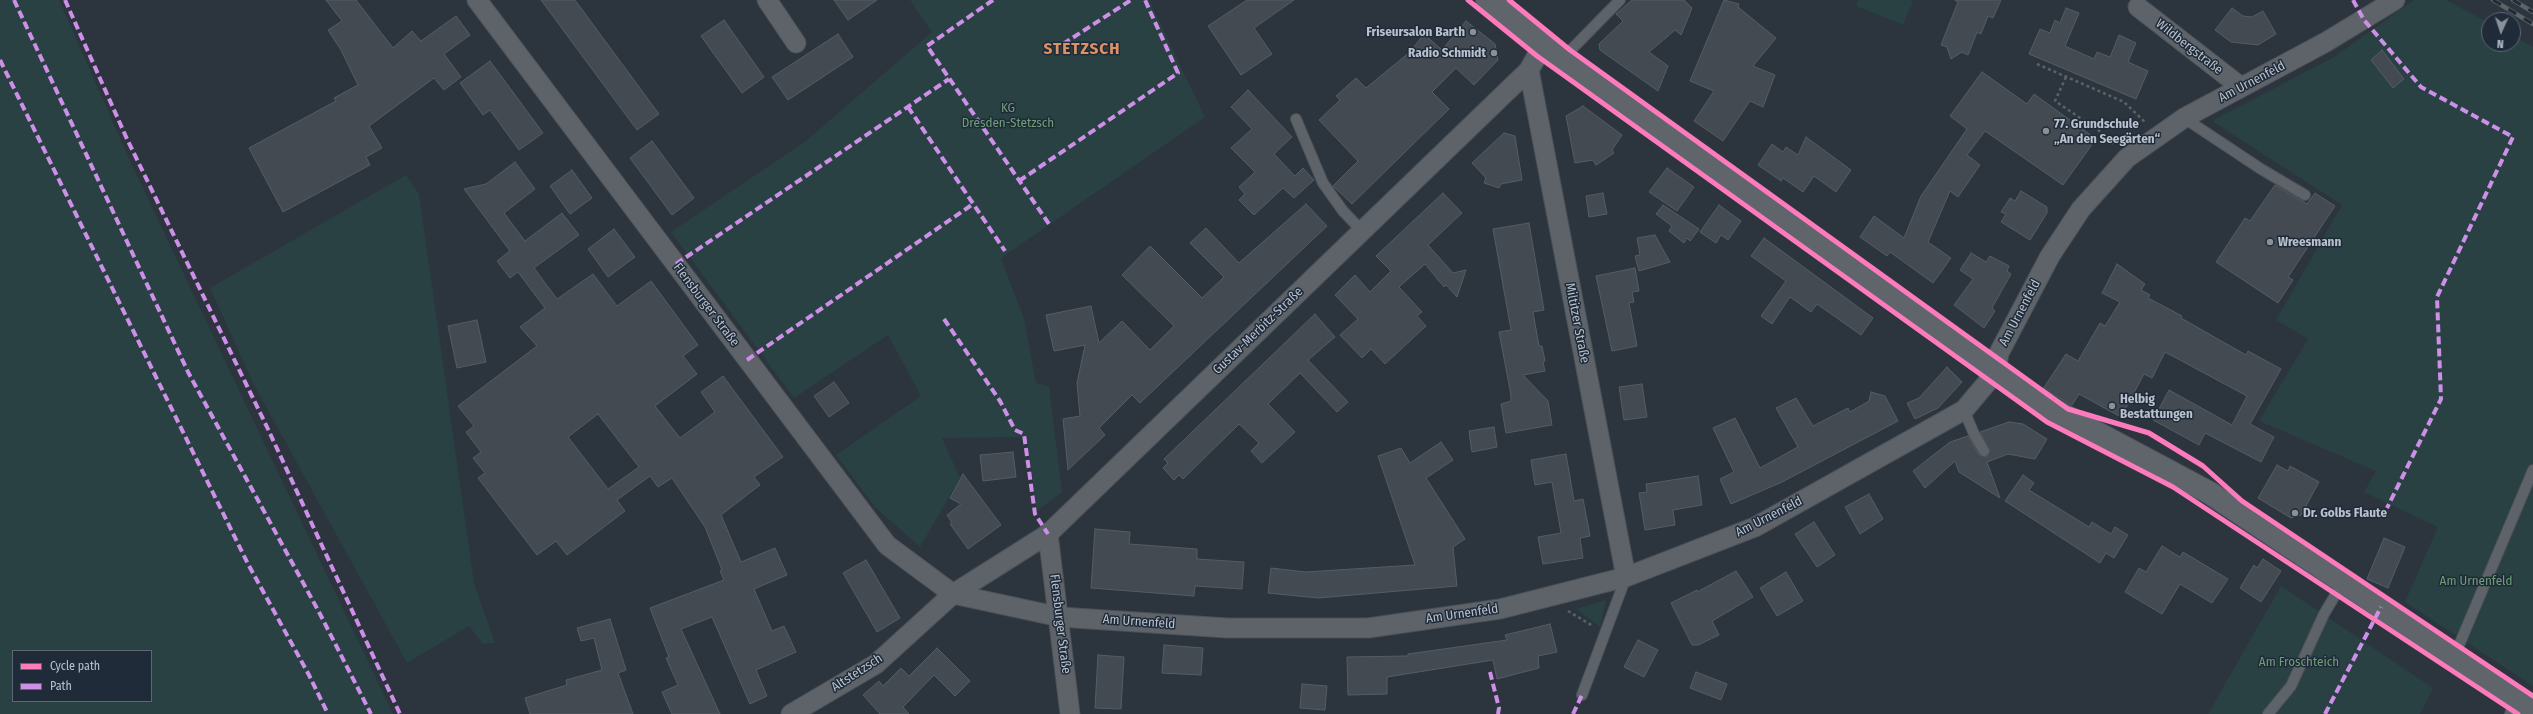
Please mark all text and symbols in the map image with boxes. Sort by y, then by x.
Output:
north arrow [2481,12,2521,52]
street label: Wildbergstraße [2152,16,2226,78]
place label: Friseursalon Barth [1366,24,1465,40]
marker: Friseursalon Barth [1468,27,1478,37]
text: N [2497,37,2504,50]
district label: STETZSCH [1043,39,1121,59]
place label: Radio Schmidt [1408,45,1486,61]
marker: Radio Schmidt [1489,48,1499,58]
street label: Am Urnenfeld [2216,58,2288,106]
park label: KG Dresden-Stetzsch [962,100,1054,131]
place label: 77. Grundschule „An den Seegärten“ [2054,116,2160,147]
marker: 77. Grundschule „An den Seegärten“ [2041,126,2051,136]
place label: Wreesmann [2278,234,2341,250]
marker: Wreesmann [2265,237,2275,247]
street label: Flensburger Straße [670,260,742,350]
street label: Am Urnenfeld [1996,277,2044,349]
street label: Miltitzer Straße [1562,282,1592,364]
street label: Gustav-Merbitz-Straße [1210,284,1306,378]
place label: Helbig Bestattungen [2120,391,2193,422]
marker: Helbig Bestattungen [2107,401,2117,411]
street label: Am Urnenfeld [1733,494,1805,540]
place label: Dr. Golbs Flaute [2303,505,2387,521]
marker: Dr. Golbs Flaute [2290,508,2300,518]
street label: Flensburger Straße [1046,573,1074,675]
park label: Am Urnenfeld [2440,573,2512,589]
street label: Am Urnenfeld [1425,601,1499,627]
street label: Am Urnenfeld [1102,612,1176,632]
legend [12,650,152,702]
street label: Altstetzsch [828,651,886,695]
park label: Am Froschteich [2259,654,2339,670]
text: Cycle path [50,659,100,673]
text: Path [50,679,72,693]

